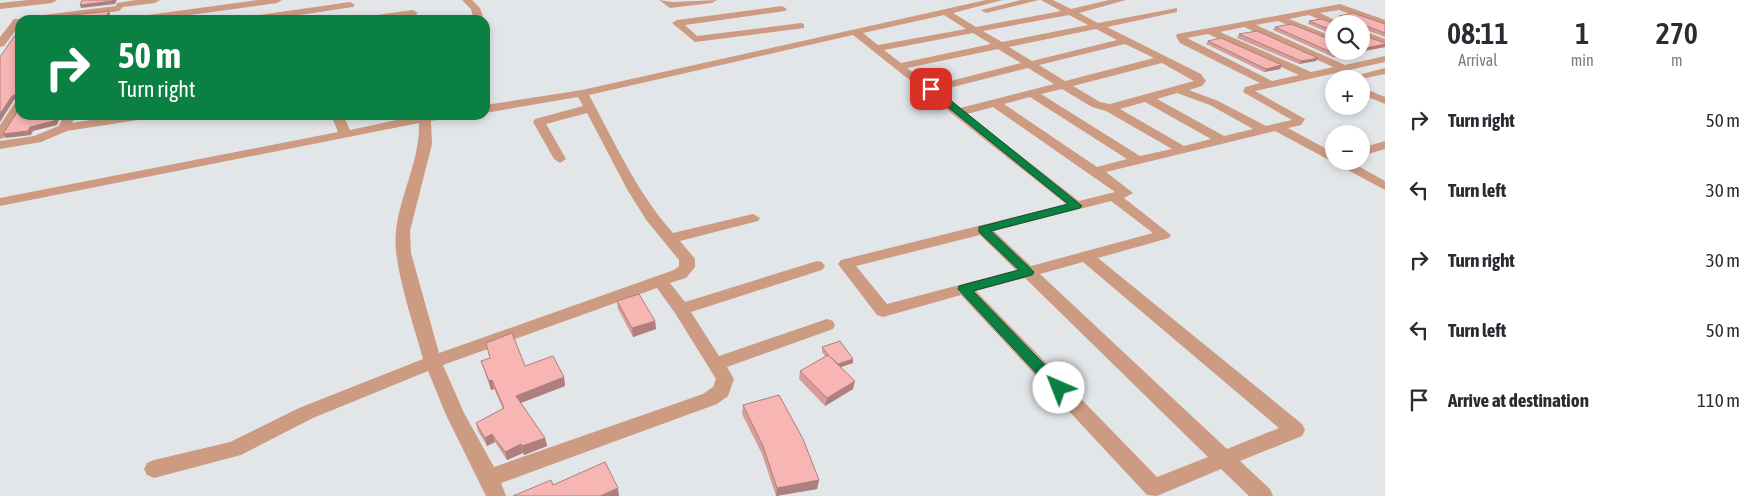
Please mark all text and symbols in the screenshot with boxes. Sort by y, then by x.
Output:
map controls [1325,15,1370,170]
button: search [1325,15,1370,60]
text: 08:11 [1447,16,1509,50]
text: 1 [1575,16,1589,50]
text: 270 [1656,16,1698,50]
icon: right [35,35,100,100]
text: 50 m [118,35,181,75]
text: Arrival [1458,51,1497,69]
text: min [1571,51,1594,69]
text: m [1671,51,1683,69]
pin [910,68,952,110]
button: + [1325,70,1370,115]
icon: arrive [917,75,945,103]
text: Turn right [118,76,195,102]
icon: right [1405,106,1433,134]
text: Turn right [1448,109,1515,131]
text: 50 m [1706,109,1740,131]
button: − [1325,125,1370,170]
icon: left [1405,176,1433,204]
text: Turn left [1448,179,1506,201]
text: 30 m [1706,179,1740,201]
icon: right [1405,246,1433,274]
text: Turn right [1448,249,1515,271]
text: 30 m [1706,249,1740,271]
icon: left [1405,316,1433,344]
text: Turn left [1448,319,1506,341]
text: 50 m [1706,319,1740,341]
position arrow [1032,361,1084,413]
icon: arrive [1405,386,1433,414]
text: Arrive at destination [1448,389,1589,411]
text: 110 m [1697,389,1740,411]

